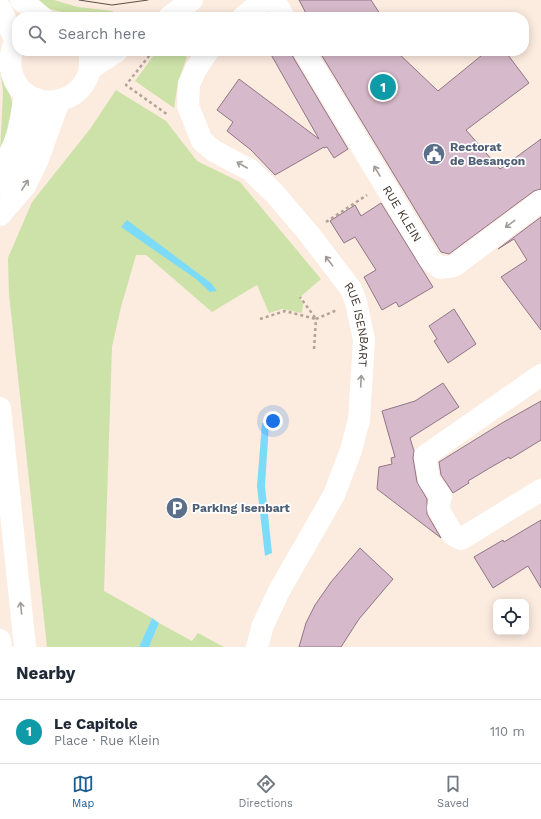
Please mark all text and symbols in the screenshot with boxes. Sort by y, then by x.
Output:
search box [12,12,529,56]
icon: search [26,23,48,45]
text: Search here [58,25,146,43]
pin: 1 [370,72,396,102]
place label: Rectorat de Besançon [450,140,525,168]
public building icon: Rectorat de Besançon [421,141,447,167]
one-way arrow [236,161,248,169]
one-way arrow [372,165,380,177]
one-way arrow [21,179,29,191]
street label: RUE KLEIN [380,183,424,244]
one-way arrow [504,220,515,228]
one-way arrow [325,255,333,266]
street label: RUE ISENBART [341,279,371,367]
one-way arrow [358,375,365,388]
your location [263,411,283,431]
parking icon: Parking Isenbart [164,495,190,521]
place label: Parking Isenbart [192,501,291,515]
map controls [493,599,529,635]
button: locate [493,599,529,635]
one-way arrow [17,602,25,615]
text: Nearby [16,663,75,683]
text: Le Capitole [54,715,138,733]
text: 1 [26,724,32,739]
text: 110 m [490,724,525,739]
text: Place · Rue Klein [54,733,160,748]
tab: Map [72,773,94,810]
tab: Directions [239,773,293,810]
tab: Saved [437,773,469,810]

